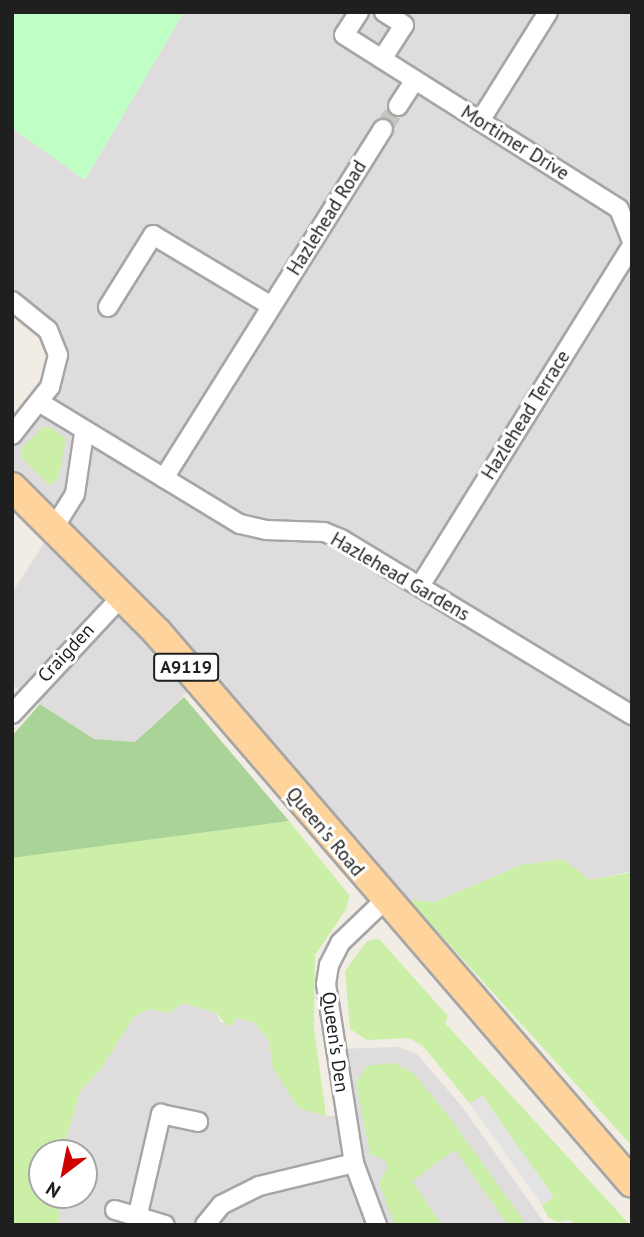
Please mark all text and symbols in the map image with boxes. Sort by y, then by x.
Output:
street label: Mortimer Drive [457,101,573,185]
street label: Hazlehead Road [283,156,371,280]
street label: Hazlehead Terrace [477,346,575,484]
street label: Hazlehead Gardens [327,528,473,626]
street label: Craigden [33,619,99,687]
road number: A9119 [153,652,219,682]
street label: Queen's Road [281,783,369,881]
street label: Queen's Den [317,990,353,1094]
north arrow [28,1139,98,1209]
text: N [41,1177,65,1204]

